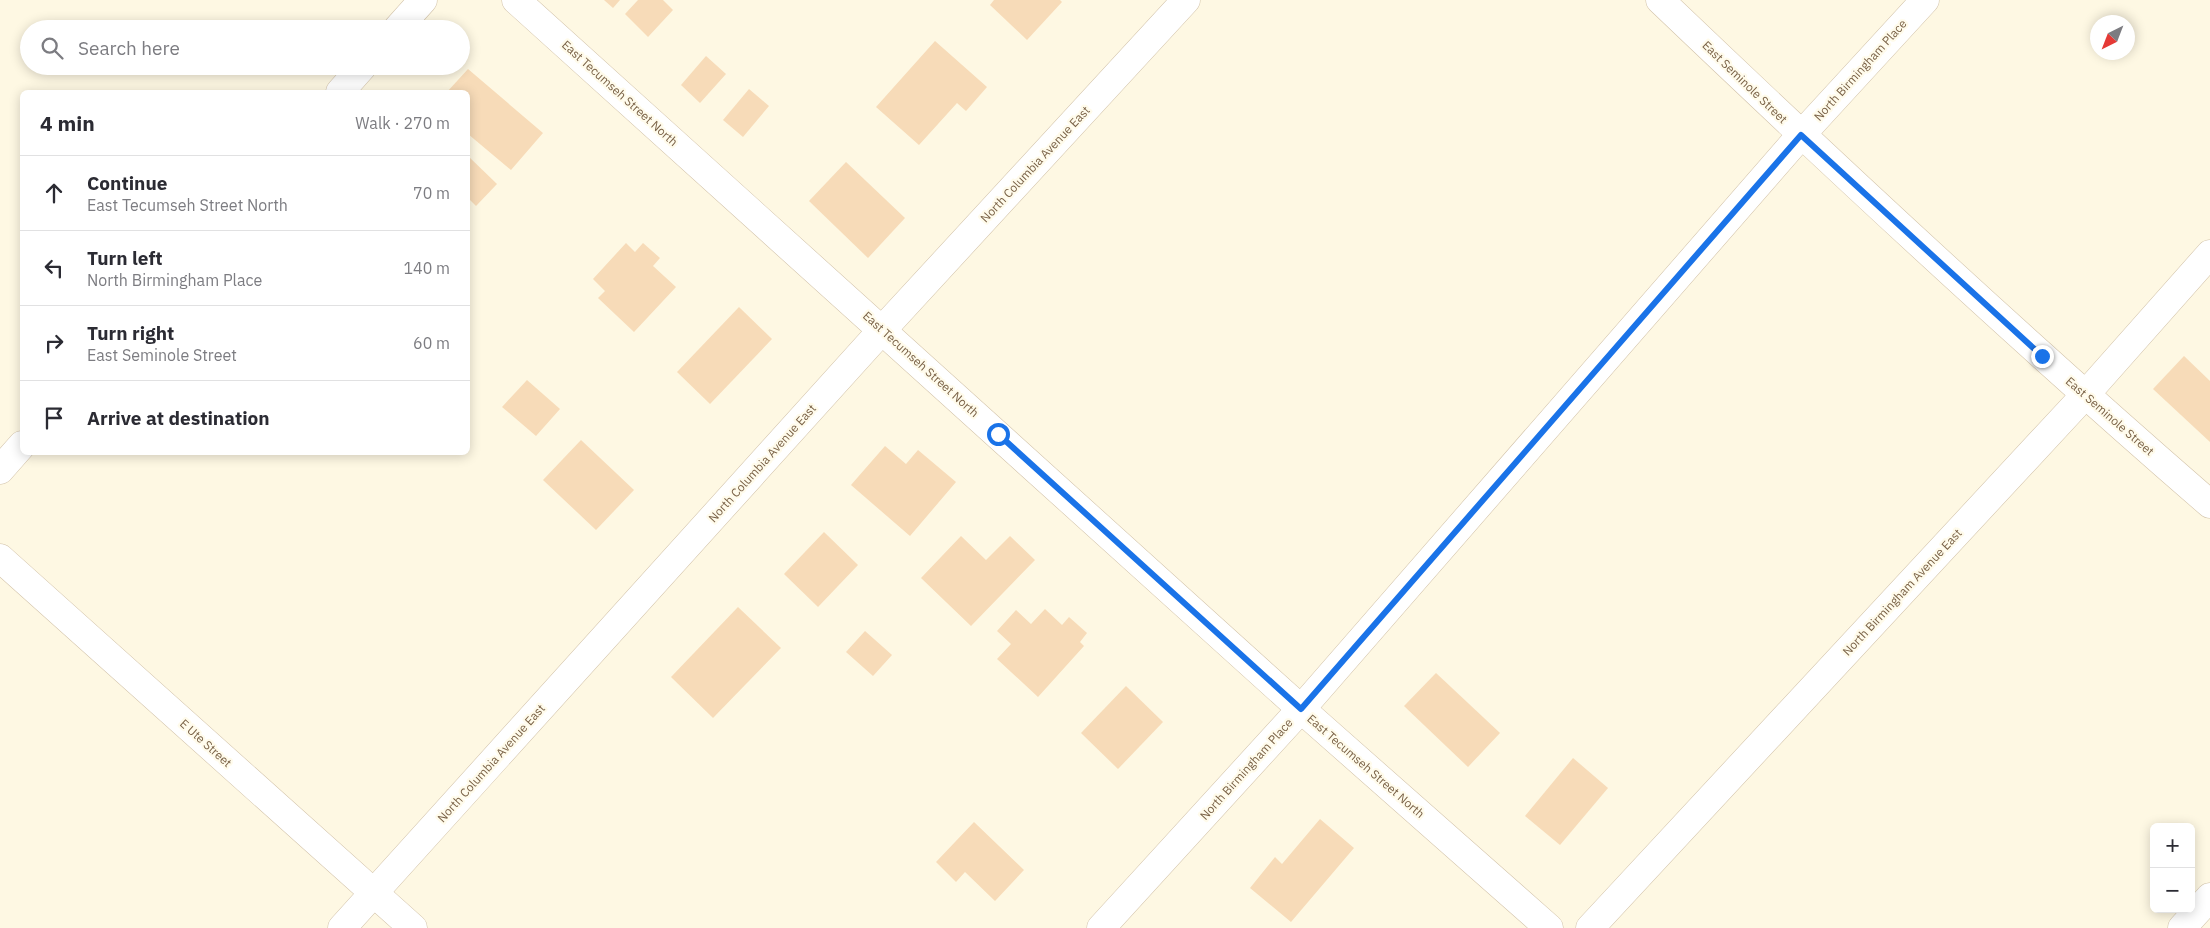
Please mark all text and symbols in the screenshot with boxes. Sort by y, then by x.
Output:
north arrow [2090,15,2135,60]
street label: North Birmingham Place [1810,16,1910,124]
search box [20,20,470,75]
icon: search [38,34,66,62]
text: Search here [78,36,180,60]
street label: East Tecumseh Street North [559,37,681,149]
street label: East Seminole Street [1699,38,1791,126]
street label: North Columbia Avenue East [977,103,1093,225]
text: 4 min [40,109,95,137]
text: Walk · 270 m [355,113,450,133]
text: Continue [87,171,167,195]
icon: ahead [40,179,68,207]
text: 70 m [413,183,450,203]
text: East Tecumseh Street North [87,195,288,215]
text: Turn left [87,246,163,270]
icon: left [40,254,68,282]
text: 140 m [403,258,450,278]
text: North Birmingham Place [87,270,262,290]
street label: East Tecumseh Street North [860,308,982,420]
text: Turn right [87,321,174,345]
icon: right [40,329,68,357]
text: 60 m [413,333,450,353]
text: East Seminole Street [87,345,237,365]
route end [2031,345,2054,368]
street label: East Seminole Street [2063,373,2157,459]
street label: North Columbia Avenue East [705,401,819,525]
icon: arrive [40,404,68,432]
text: Arrive at destination [87,406,270,430]
route start [987,423,1010,446]
street label: North Birmingham Avenue East [1839,525,1965,659]
street label: North Columbia Avenue East [434,701,548,825]
street label: East Tecumseh Street North [1304,711,1428,821]
street label: North Birmingham Place [1196,715,1296,823]
street label: E Ute Street [177,716,235,770]
map controls [2150,823,2195,913]
button: + [2150,823,2195,868]
button: − [2150,868,2195,913]

